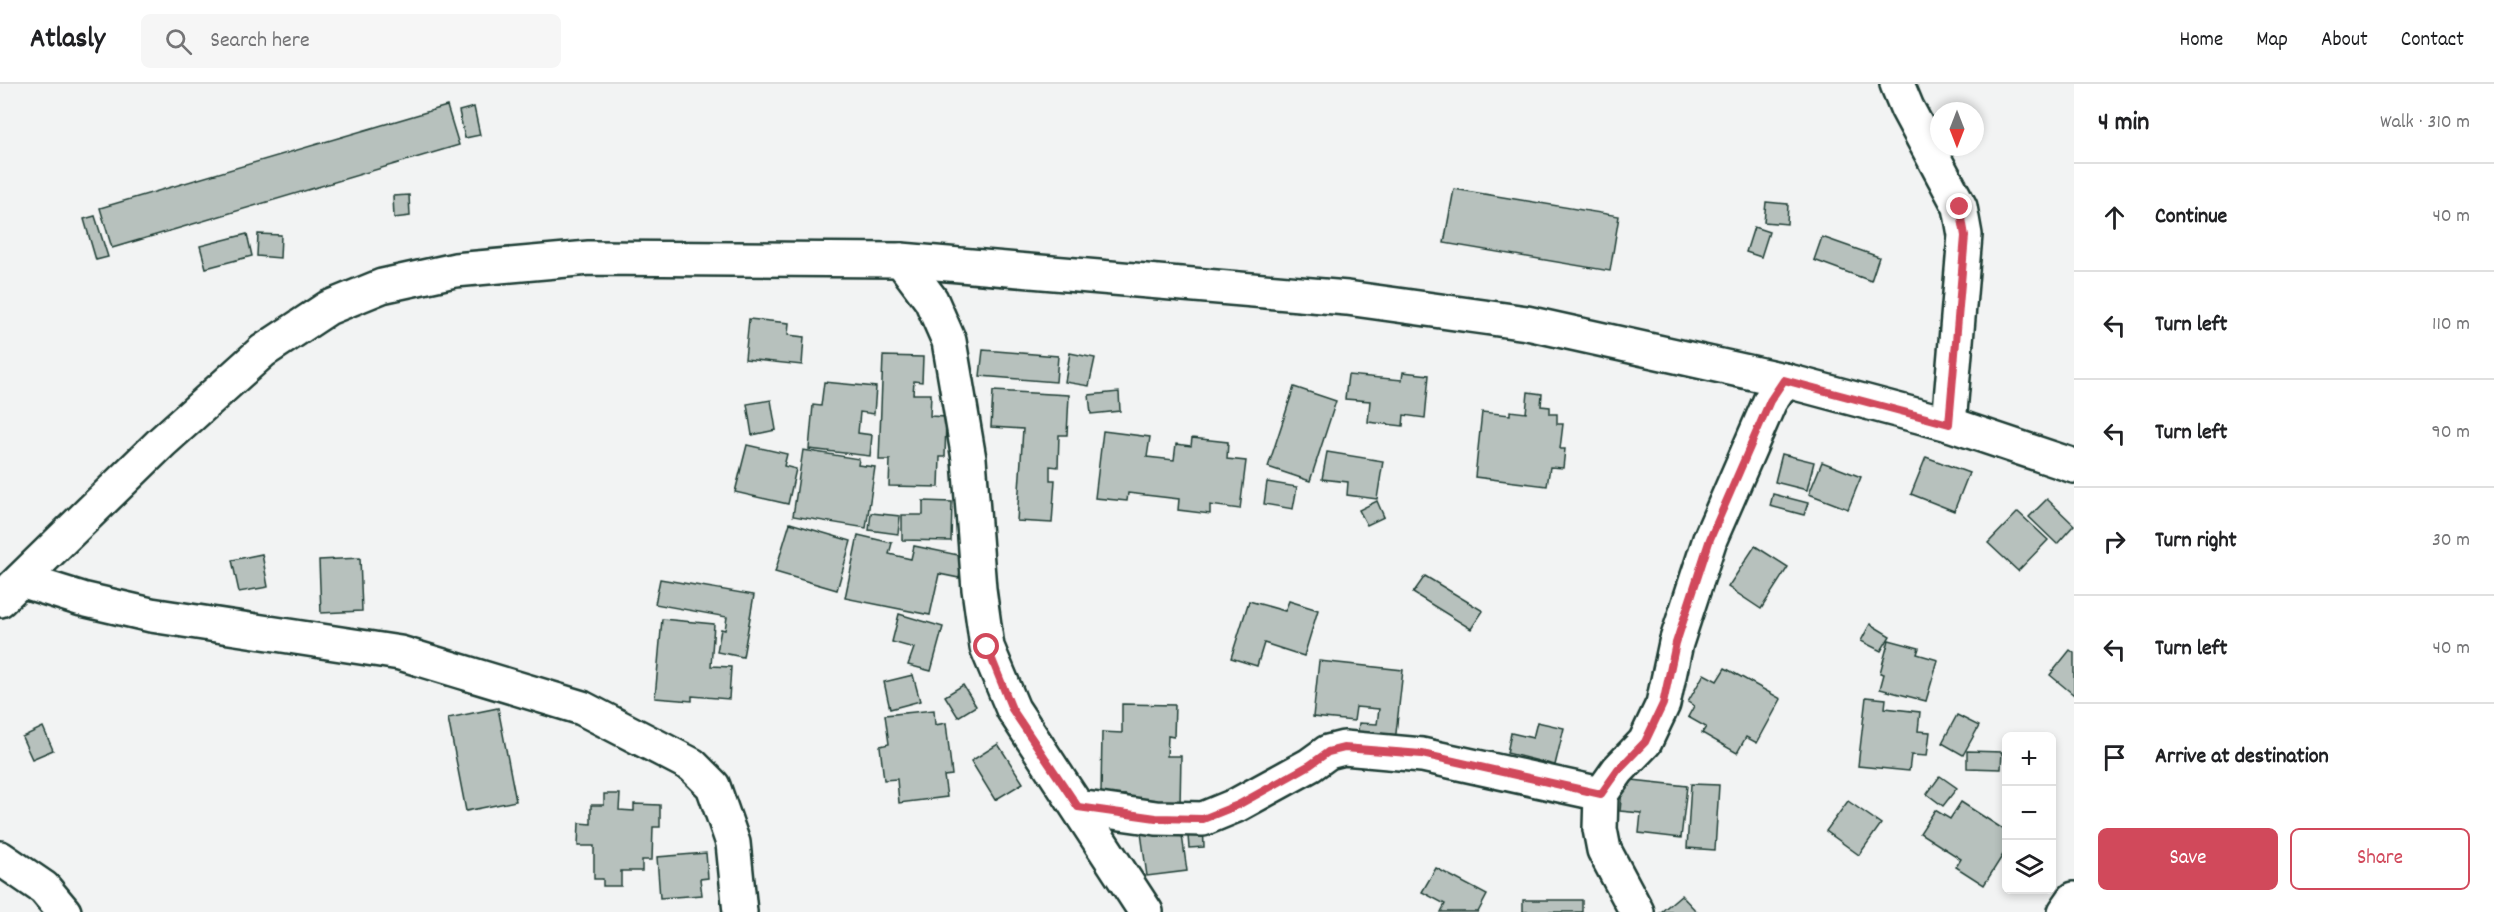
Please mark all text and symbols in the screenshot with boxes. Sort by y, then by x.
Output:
search box [141,14,561,68]
text: Atlasly [30,21,105,61]
icon: search [162,25,195,58]
text: Search here [210,26,310,57]
text: Home [2179,26,2223,56]
text: Map [2256,26,2288,56]
text: About [2321,26,2368,56]
text: Contact [2401,26,2464,56]
north arrow [1930,102,1984,156]
text: 4 min [2098,105,2149,142]
text: Walk · 310 m [2380,109,2470,137]
route end [1946,193,1972,219]
icon: ahead [2098,201,2131,234]
text: Continue [2155,202,2227,233]
text: 40 m [2432,203,2470,231]
icon: left [2098,309,2131,342]
text: Turn left [2155,310,2227,341]
text: 110 m [2432,311,2470,339]
icon: left [2098,417,2131,450]
text: Turn left [2155,418,2227,449]
text: 90 m [2432,419,2470,447]
icon: right [2098,525,2131,558]
text: Turn right [2155,526,2237,557]
text: 30 m [2432,527,2470,555]
route start [973,633,999,659]
icon: left [2098,633,2131,666]
text: Turn left [2155,634,2227,665]
text: 40 m [2432,635,2470,663]
map controls [2002,732,2056,894]
button: + [2002,732,2056,786]
icon: arrive [2098,741,2131,774]
text: Arrive at destination [2155,742,2329,773]
button: − [2002,786,2056,840]
button: Save [2098,828,2278,890]
button: Share [2290,828,2470,890]
button: layers [2002,840,2056,894]

